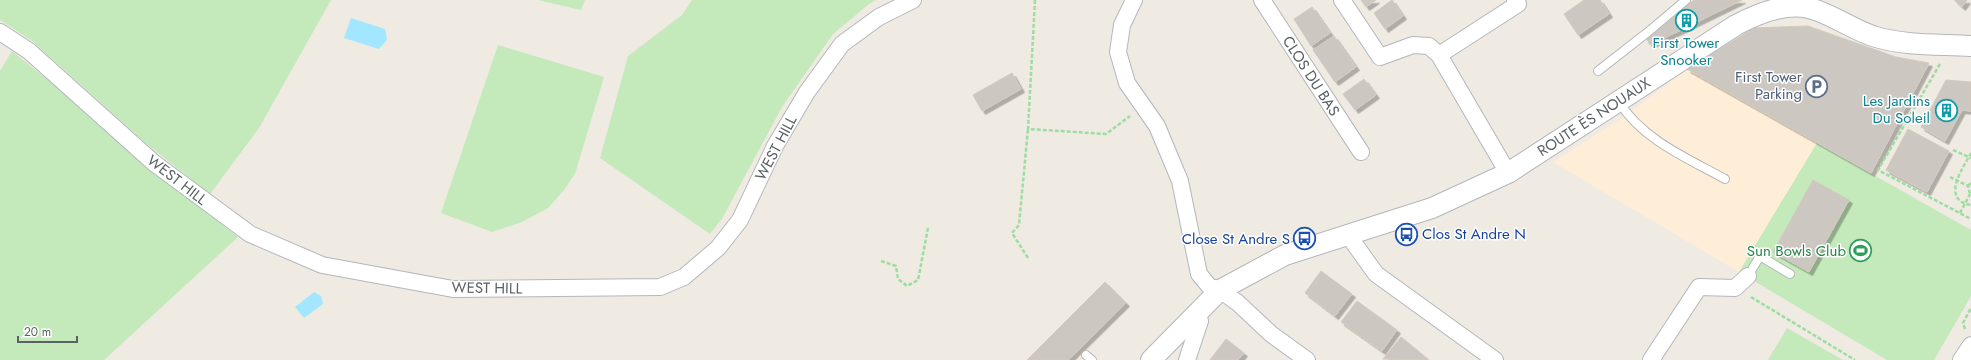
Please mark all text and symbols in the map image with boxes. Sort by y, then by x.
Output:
building icon: First Tower Snooker [1673,7,1699,33]
street label: CLOS DU BAS [1277,32,1345,120]
place label: First Tower Snooker [1653,32,1720,71]
place label: First Tower Parking [1735,66,1803,105]
street label: ROUTE ÈS NOUAUX [1533,72,1655,162]
parking icon: First Tower Parking [1804,73,1830,99]
place label: Les Jardins Du Soleil [1863,90,1930,129]
building icon: Les Jardins Du Soleil [1933,97,1959,123]
street label: WEST HILL [750,111,802,184]
street label: WEST HILL [142,150,212,211]
bus stop icon: Clos St Andre N [1394,221,1420,247]
place label: Clos St Andre N [1422,223,1526,245]
bus stop icon: Close St Andre S [1292,226,1318,252]
place label: Close St Andre S [1182,228,1290,250]
sports icon: Sun Bowls Club [1848,238,1874,264]
place label: Sun Bowls Club [1747,240,1846,262]
street label: WEST HILL [451,276,523,300]
scale bar [18,318,77,344]
text: 20 m [24,323,51,341]

